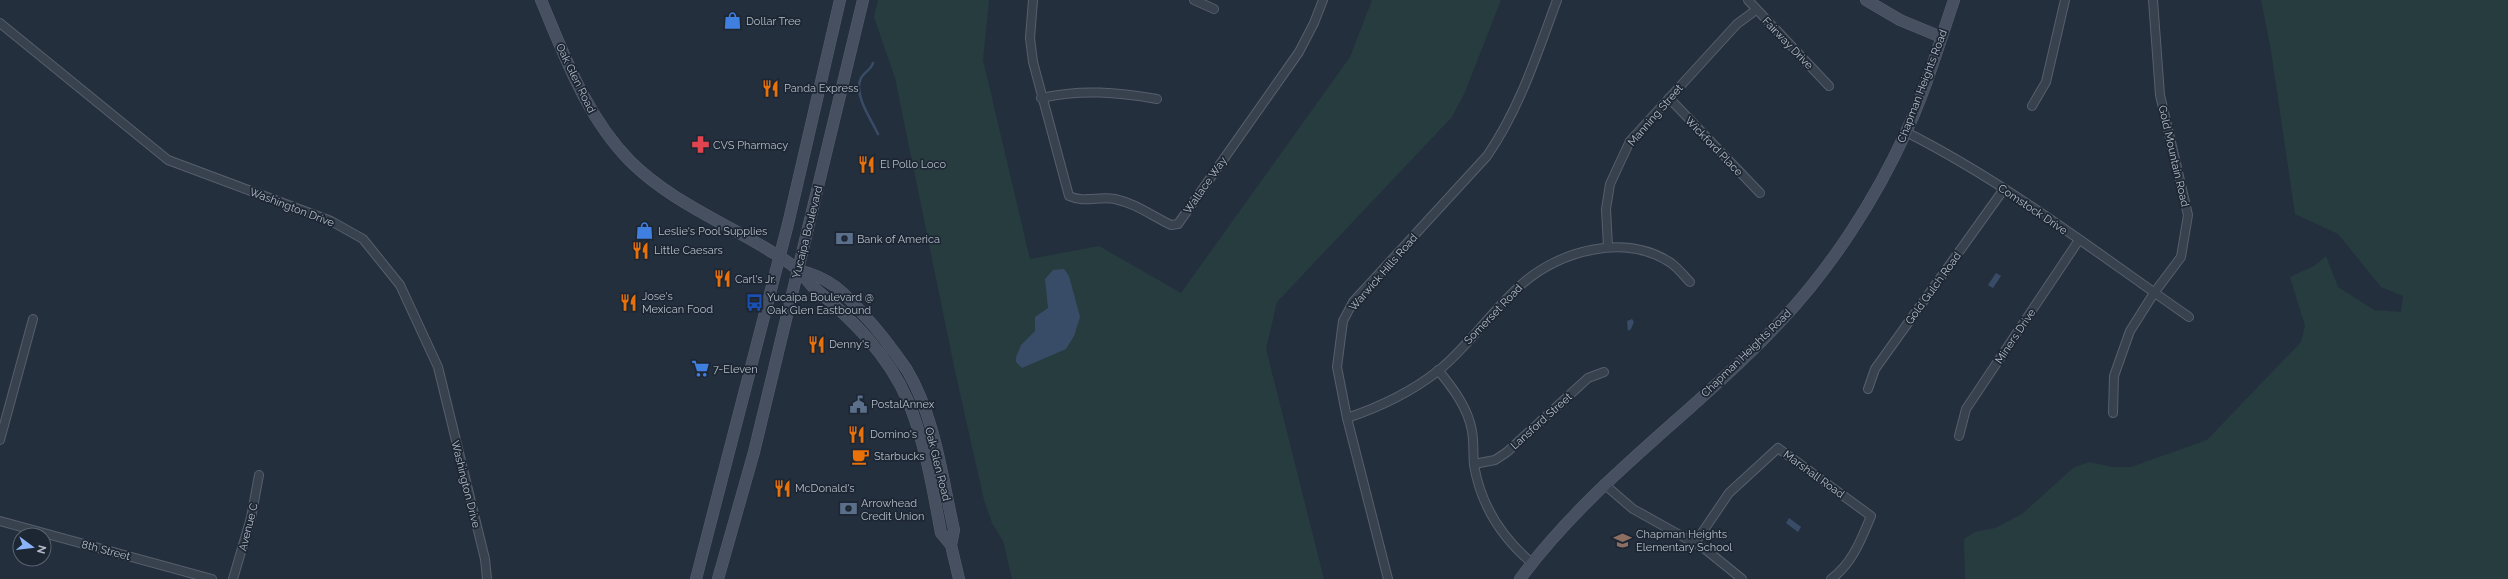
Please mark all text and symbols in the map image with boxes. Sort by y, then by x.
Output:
shop icon: Dollar Tree [723,11,743,31]
place label: Dollar Tree [746,15,801,28]
street label: Fairway Drive [1760,15,1816,72]
street label: Chapman Heights Road [1895,28,1950,145]
street label: Oak Glen Road [553,41,598,115]
restaurant icon: Panda Express [761,78,781,98]
place label: Panda Express [784,82,859,95]
street label: Manning Street [1625,82,1686,149]
street label: Gold Mountain Road [2156,104,2192,208]
street label: Wickford Place [1682,114,1746,179]
pharmacy icon: CVS Pharmacy [690,135,710,155]
place label: CVS Pharmacy [713,139,788,152]
restaurant icon: El Pollo Loco [857,154,877,174]
street label: Wallace Way [1181,154,1230,216]
place label: El Pollo Loco [880,158,947,171]
street label: Comstock Drive [1996,181,2070,238]
street label: Yucaipa Boulevard [790,184,825,280]
street label: Washington Drive [248,185,337,230]
shop icon: Leslie's Pool Supplies [635,221,655,241]
place label: Leslie's Pool Supplies [658,225,767,238]
bank icon: Bank of America [834,229,854,249]
street label: Warwick Hills Road [1346,231,1420,314]
place label: Bank of America [857,233,940,246]
restaurant icon: Little Caesars [631,240,651,260]
place label: Little Caesars [654,244,723,257]
street label: Gold Gulch Road [1903,250,1964,327]
restaurant icon: Carl's Jr. [712,269,732,289]
place label: Carl's Jr. [735,273,775,286]
street label: Somerset Road [1462,282,1525,347]
place label: Jose's Mexican Food [642,290,713,316]
place label: Yucaipa Boulevard @ Oak Glen Eastbound [767,291,874,317]
restaurant icon: Jose's Mexican Food [619,292,639,312]
bus stop icon: Yucaipa Boulevard @ Oak Glen Eastbound [744,293,764,313]
street label: Miners Drive [1992,306,2039,366]
street label: Chapman Heights Road [1699,307,1794,400]
restaurant icon: Denny's [806,334,826,354]
place label: Denny's [829,338,869,351]
supermarket icon: 7-Eleven [690,359,710,379]
place label: 7-Eleven [713,363,758,376]
street label: Lansford Street [1508,390,1575,452]
public building icon: PostalAnnex [848,394,868,414]
place label: PostalAnnex [871,398,935,411]
restaurant icon: Domino's [847,424,867,444]
street label: Oak Glen Road [922,426,953,503]
place label: Domino's [870,428,917,441]
street label: Washington Drive [448,439,483,530]
cafe icon: Starbucks [851,446,871,466]
street label: Marshall Road [1781,448,1847,501]
place label: Starbucks [874,450,925,463]
restaurant icon: McDonald's [772,478,792,498]
place label: McDonald's [795,482,855,495]
place label: Arrowhead Credit Union [861,497,924,523]
bank icon: Arrowhead Credit Union [838,499,858,519]
street label: Avenue C [236,501,261,552]
north arrow [12,527,52,567]
place label: Chapman Heights Elementary School [1636,528,1732,554]
school or university icon: Chapman Heights Elementary School [1613,530,1633,550]
street label: 8th Street [80,538,132,563]
text: N [34,544,49,555]

